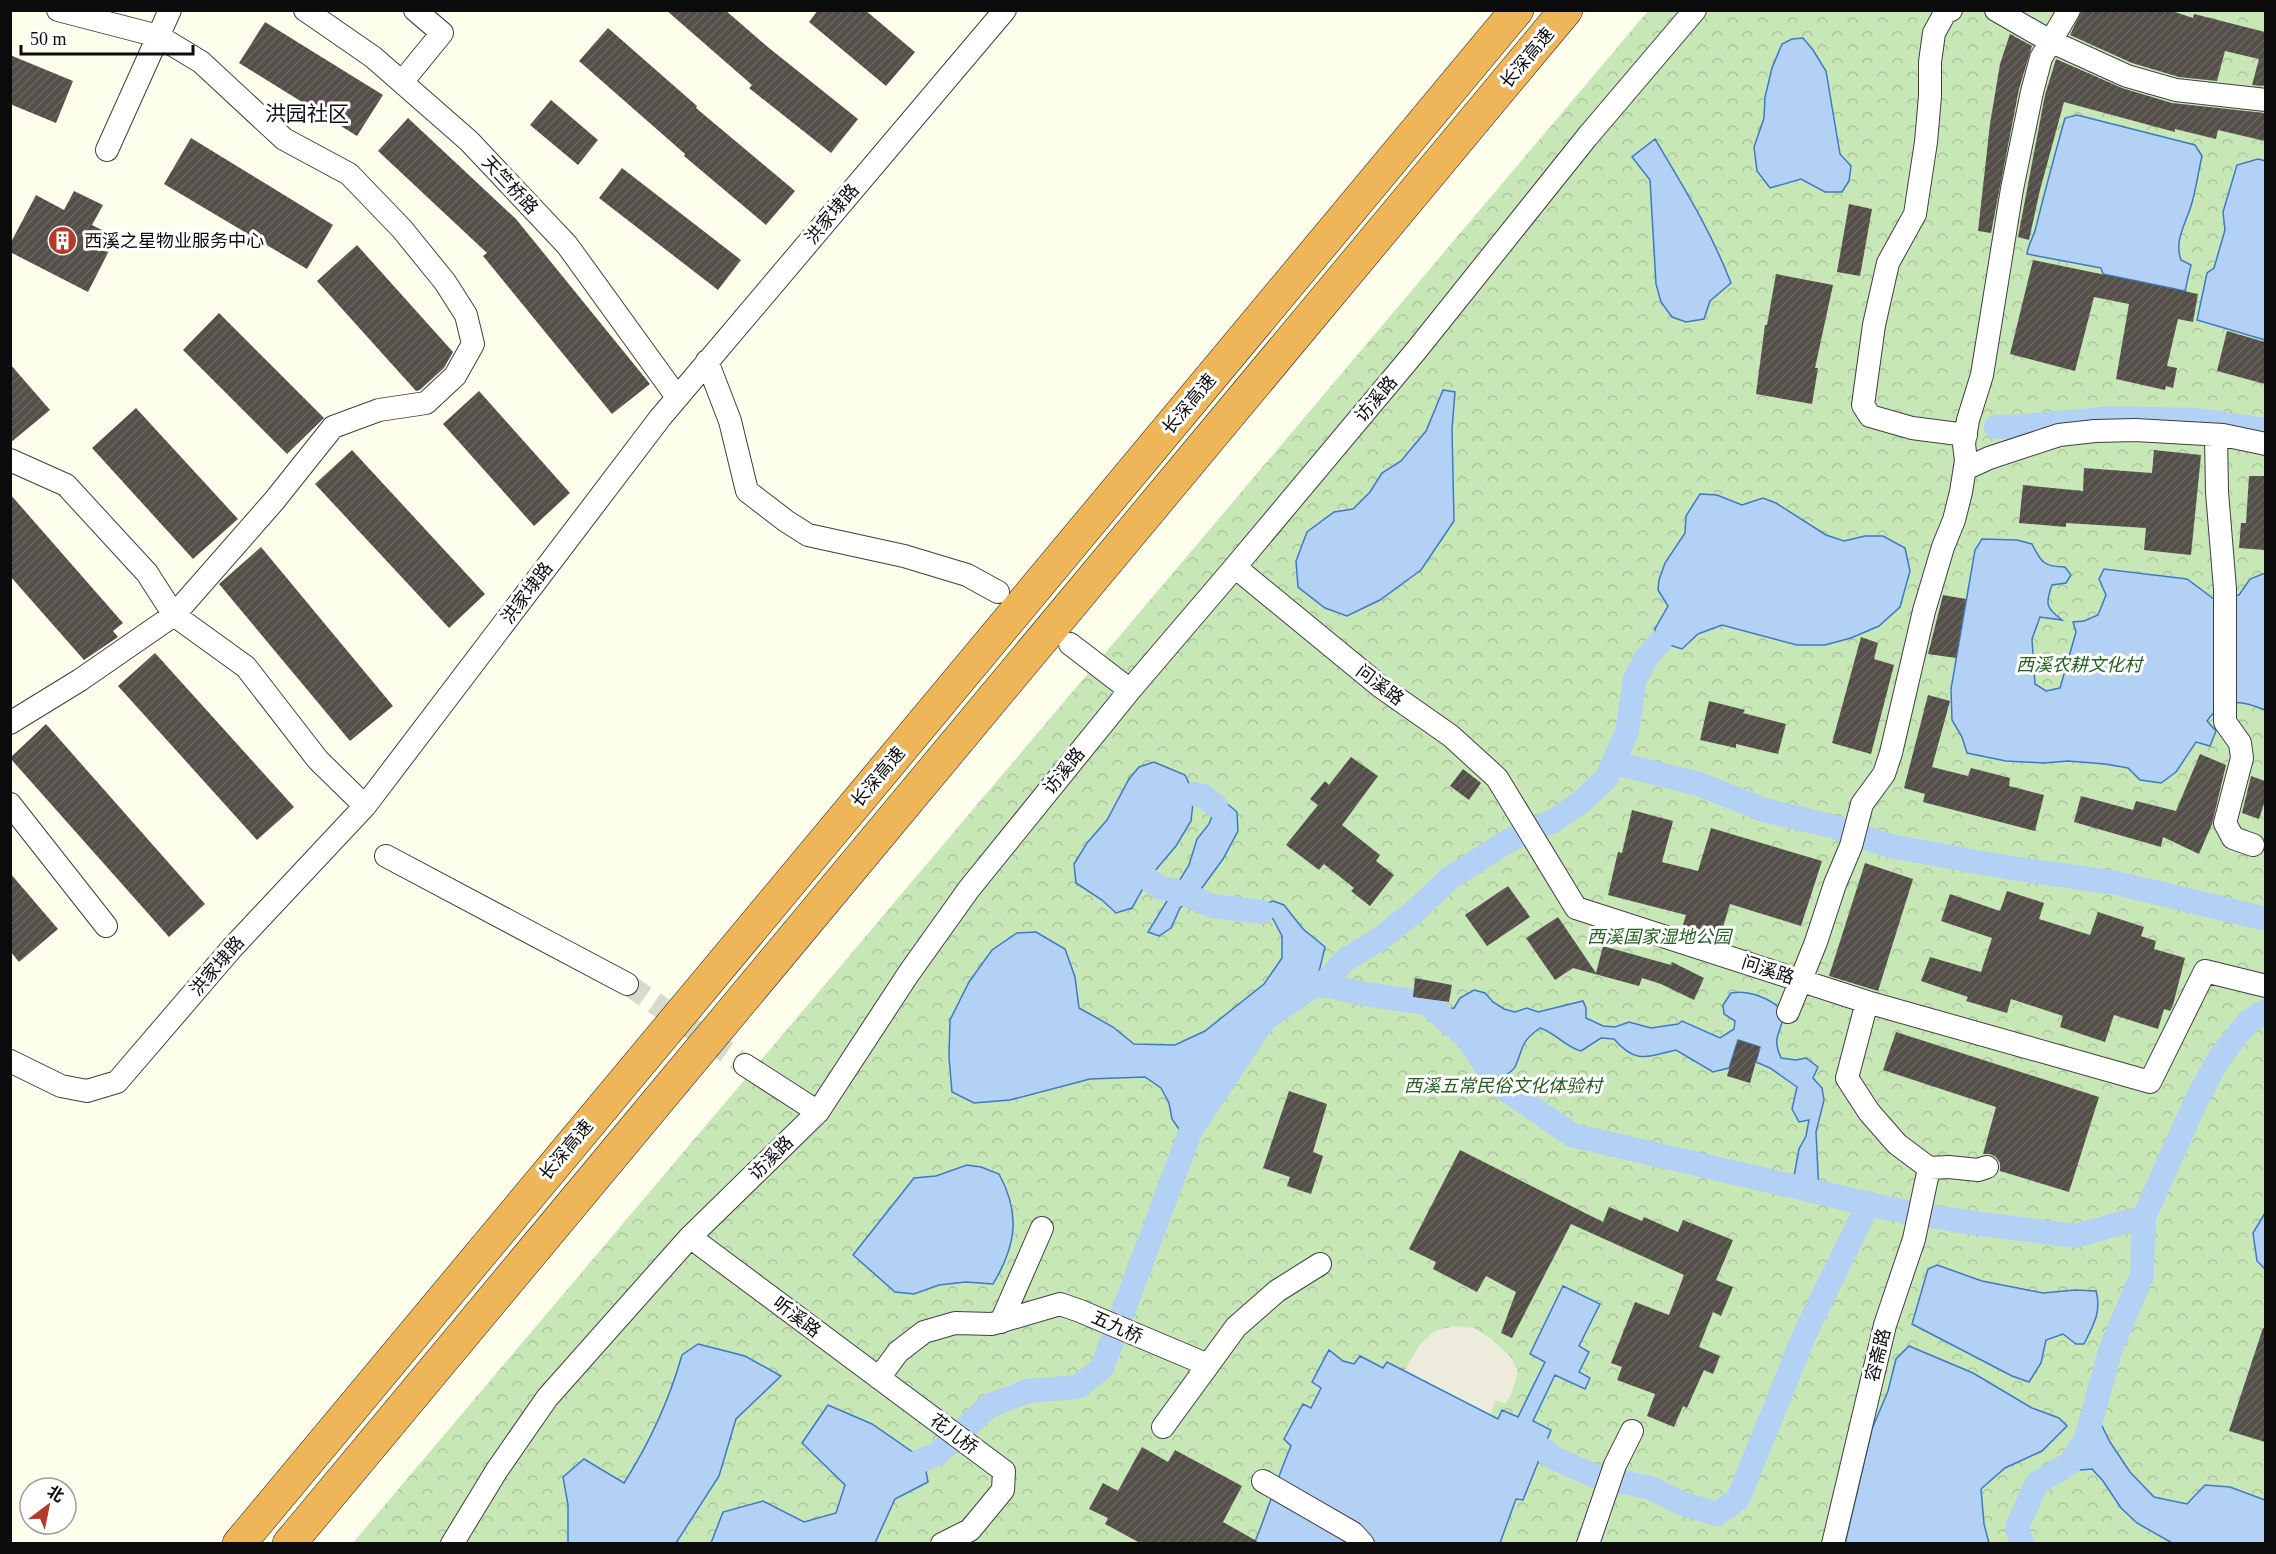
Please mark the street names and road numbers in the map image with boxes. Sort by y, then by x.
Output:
street label: 长深高速 [1496,24,1558,92]
street label: 天竺桥路 [478,152,542,218]
street label: 洪家埭路 [801,180,863,248]
street label: 长深高速 [1158,370,1220,438]
street label: 访溪路 [1351,372,1401,426]
street label: 洪家埭路 [497,558,557,628]
street label: 问溪路 [1352,661,1408,709]
street label: 长深高速 [847,743,909,811]
street label: 访溪路 [1039,744,1089,798]
street label: 洪家埭路 [186,932,248,1000]
street label: 问溪路 [1739,952,1797,988]
street label: 长深高速 [535,1116,597,1184]
street label: 访溪路 [745,1132,797,1184]
street label: 听溪路 [769,1293,825,1341]
street label: 五九桥 [1088,1307,1146,1347]
street label: 容斋路 [1862,1326,1894,1384]
street label: 花儿桥 [926,1410,982,1458]

